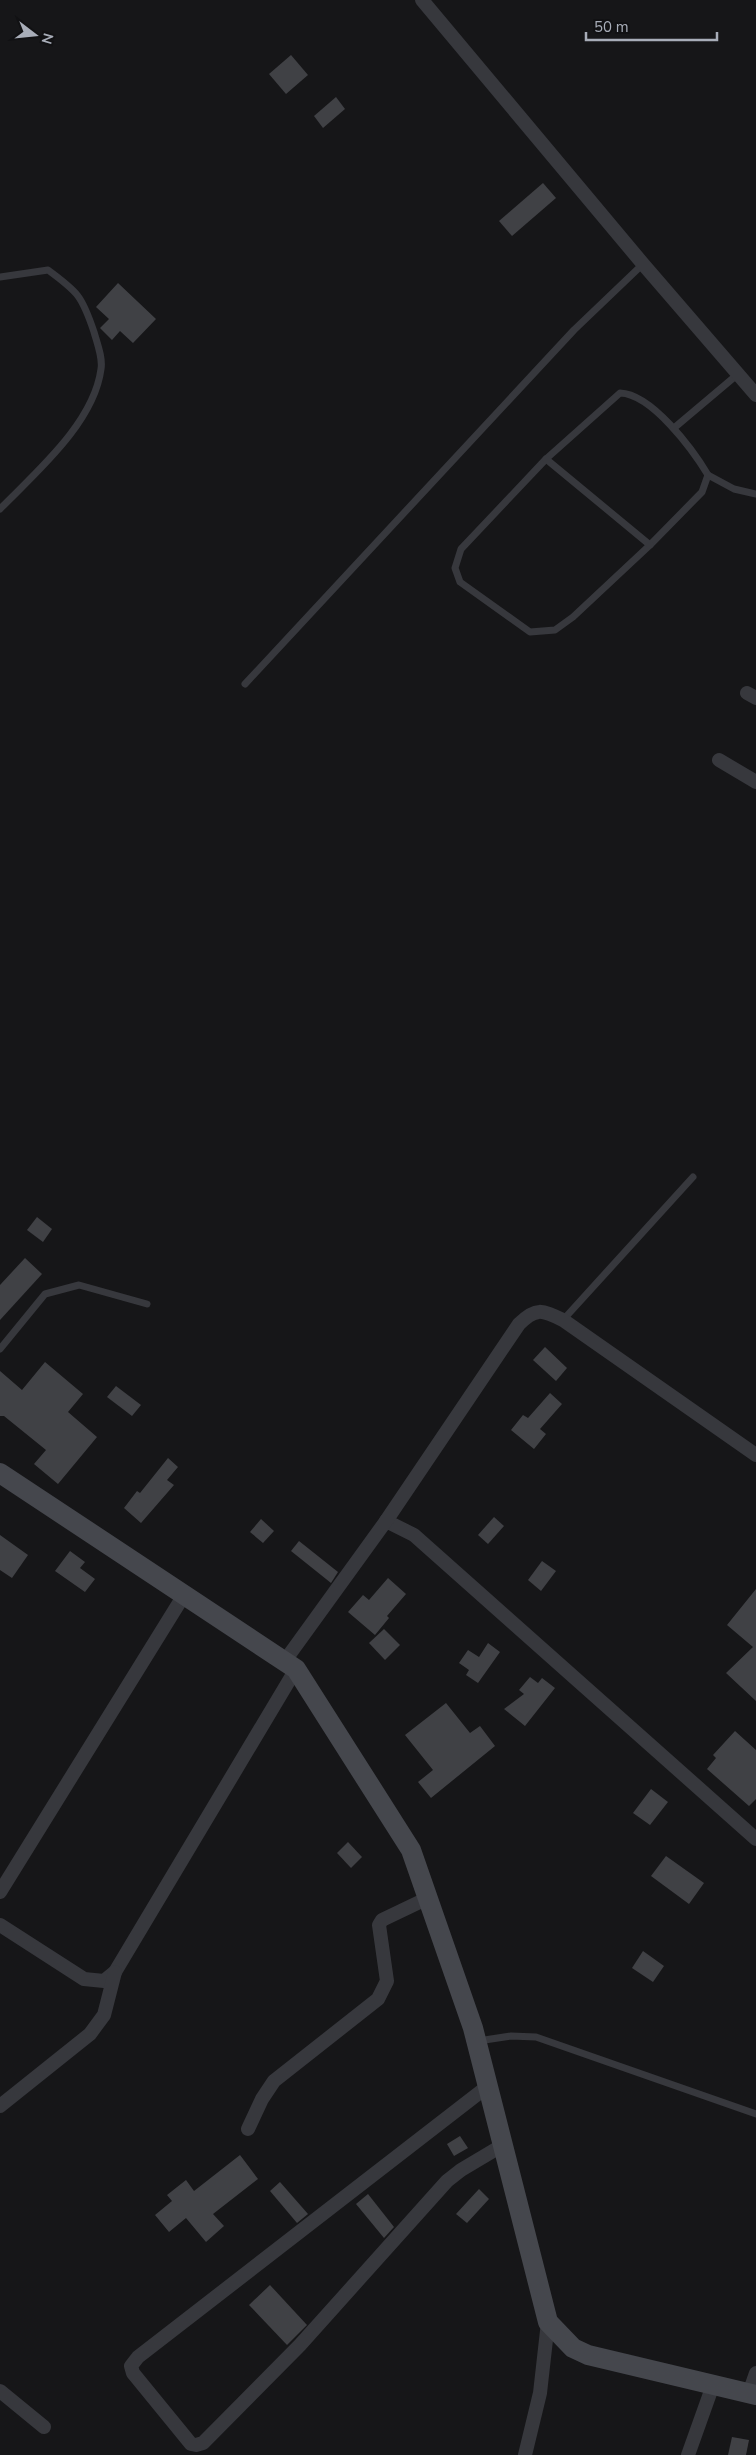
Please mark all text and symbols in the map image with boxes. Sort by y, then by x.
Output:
north arrow [10,10,60,60]
scale bar [586,10,717,42]
text: 50 m [594,17,629,37]
text: N [36,31,58,46]

